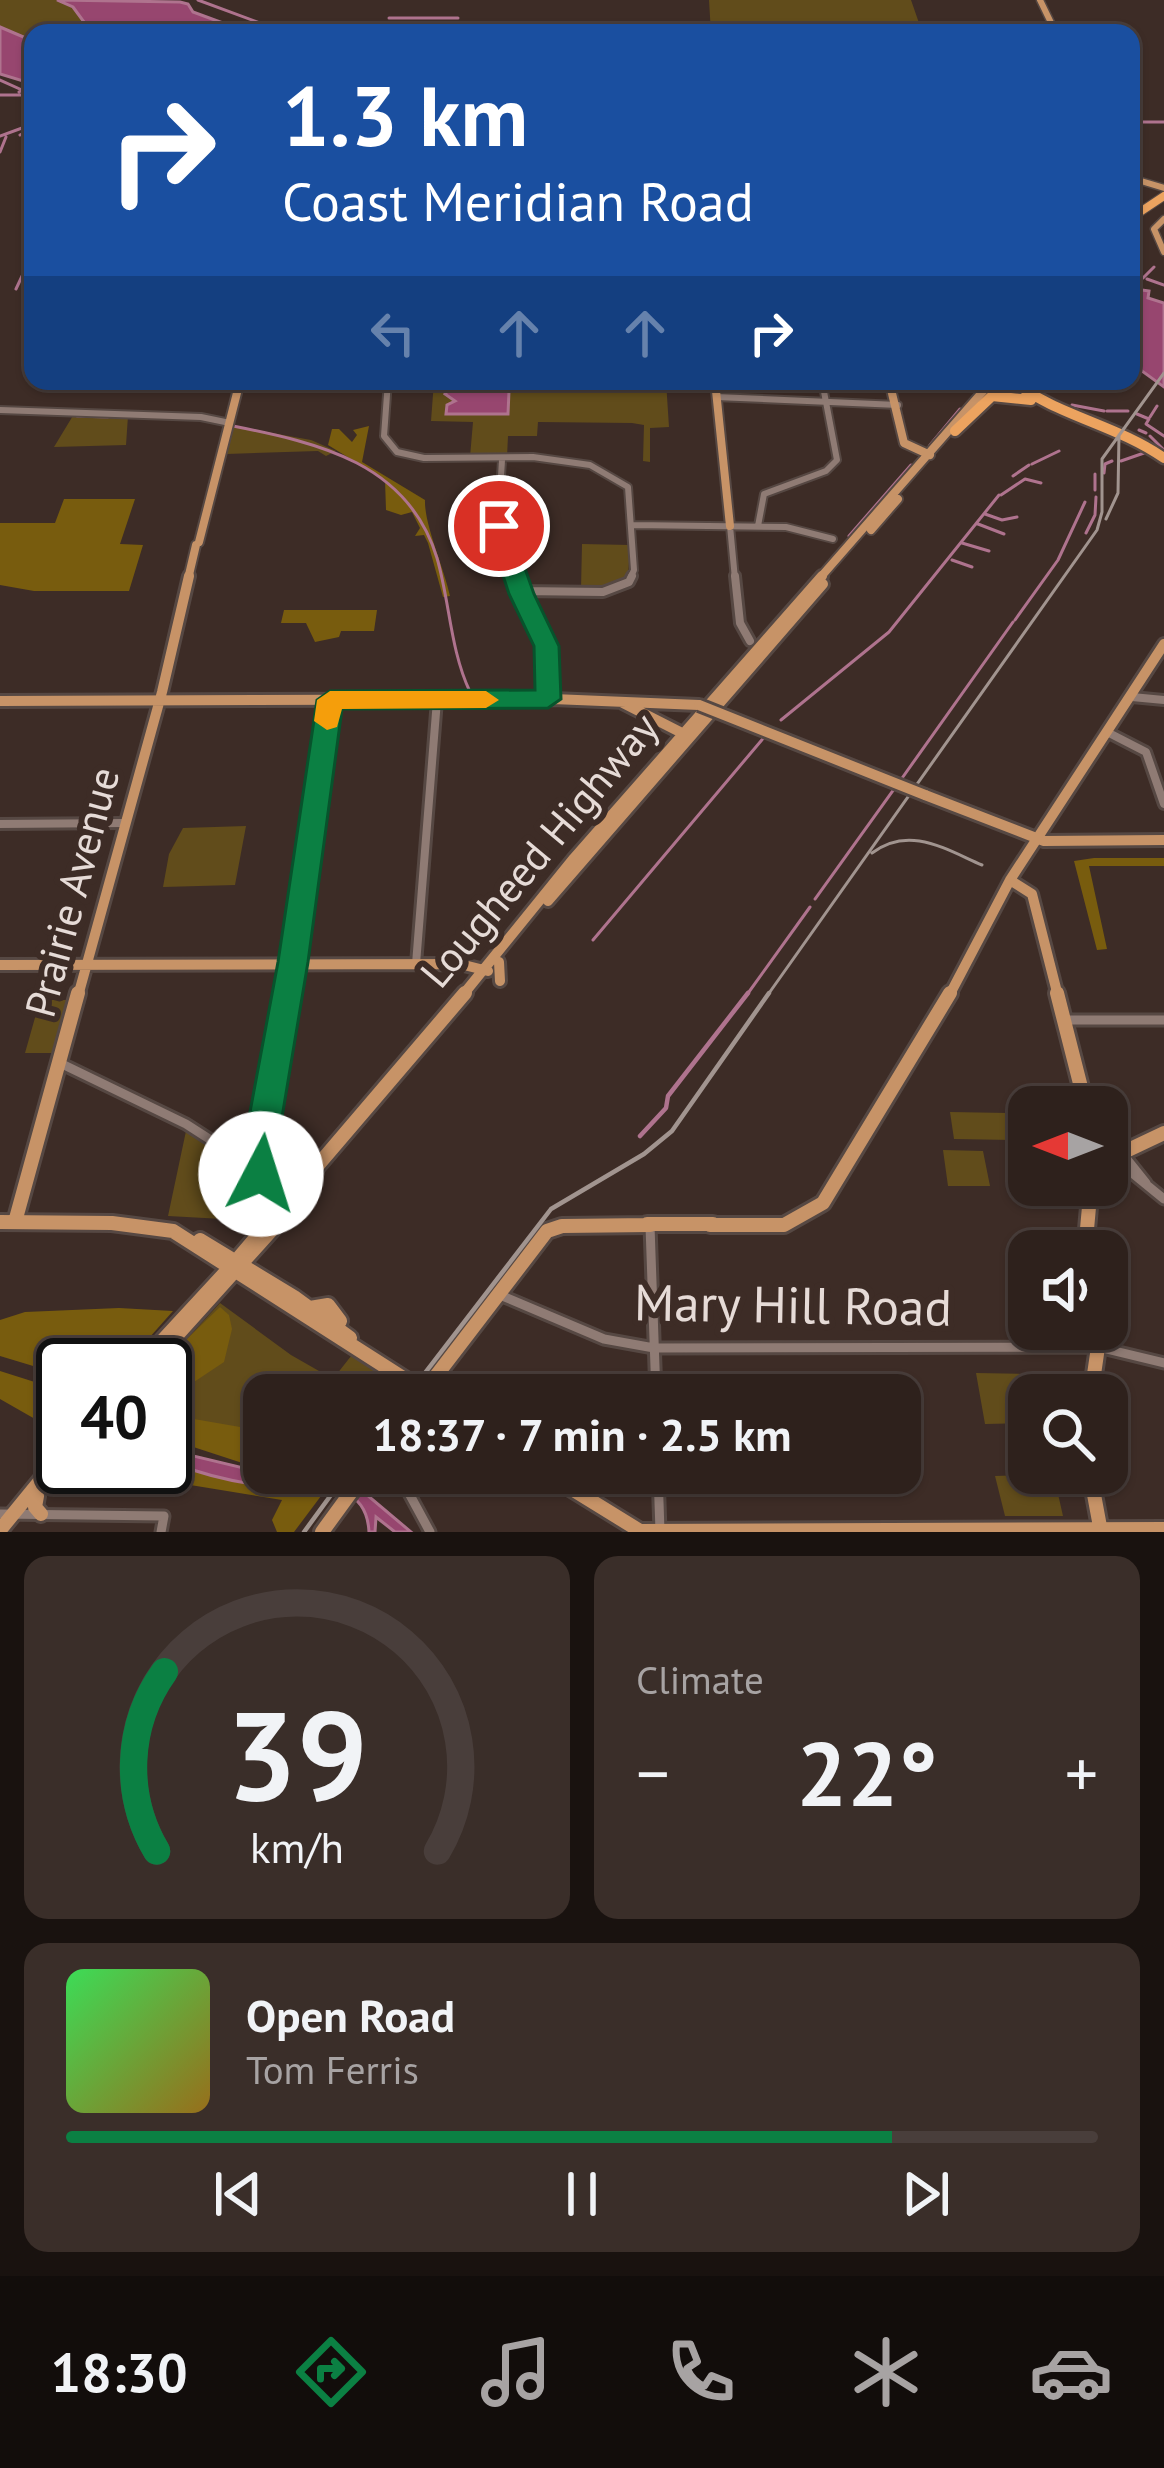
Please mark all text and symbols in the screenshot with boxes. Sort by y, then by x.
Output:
text: 1.3 km [282,60,528,169]
icon: right [84,72,240,228]
text: Coast Meridian Road [282,166,754,236]
icon: left [360,300,426,366]
icon: ahead [486,300,552,366]
icon: ahead [612,300,678,366]
icon: right [738,300,804,366]
pin [448,475,550,577]
icon: arrive [466,493,532,559]
street label: Lougheed Highway [408,701,670,998]
street label: Prairie Avenue [12,761,131,1023]
north arrow [1008,1086,1128,1206]
map controls [1008,1086,1128,1494]
position arrow [198,1111,324,1237]
button: sound [1008,1230,1128,1350]
street label: Mary Hill Road [634,1268,952,1340]
speed limit sign: 40 [36,1338,192,1494]
button: search [1008,1374,1128,1494]
text: 18:37 · 7 min · 2.5 km [372,1405,792,1463]
text: Climate [636,1654,764,1705]
text: 39 [226,1673,368,1834]
text: 22° [796,1714,938,1831]
text: − [636,1730,669,1815]
text: + [1065,1730,1098,1815]
text: km/h [250,1818,344,1874]
text: Open Road [246,1986,455,2044]
text: Tom Ferris [246,2044,419,2095]
icon: previous [205,2161,271,2227]
icon: pause [549,2161,615,2227]
icon: next [893,2161,959,2227]
icon: directions [289,2330,373,2414]
icon: music [474,2330,558,2414]
icon: phone [659,2330,743,2414]
icon: climate [844,2330,928,2414]
icon: car [1029,2330,1113,2414]
text: 18:30 [51,2337,188,2407]

